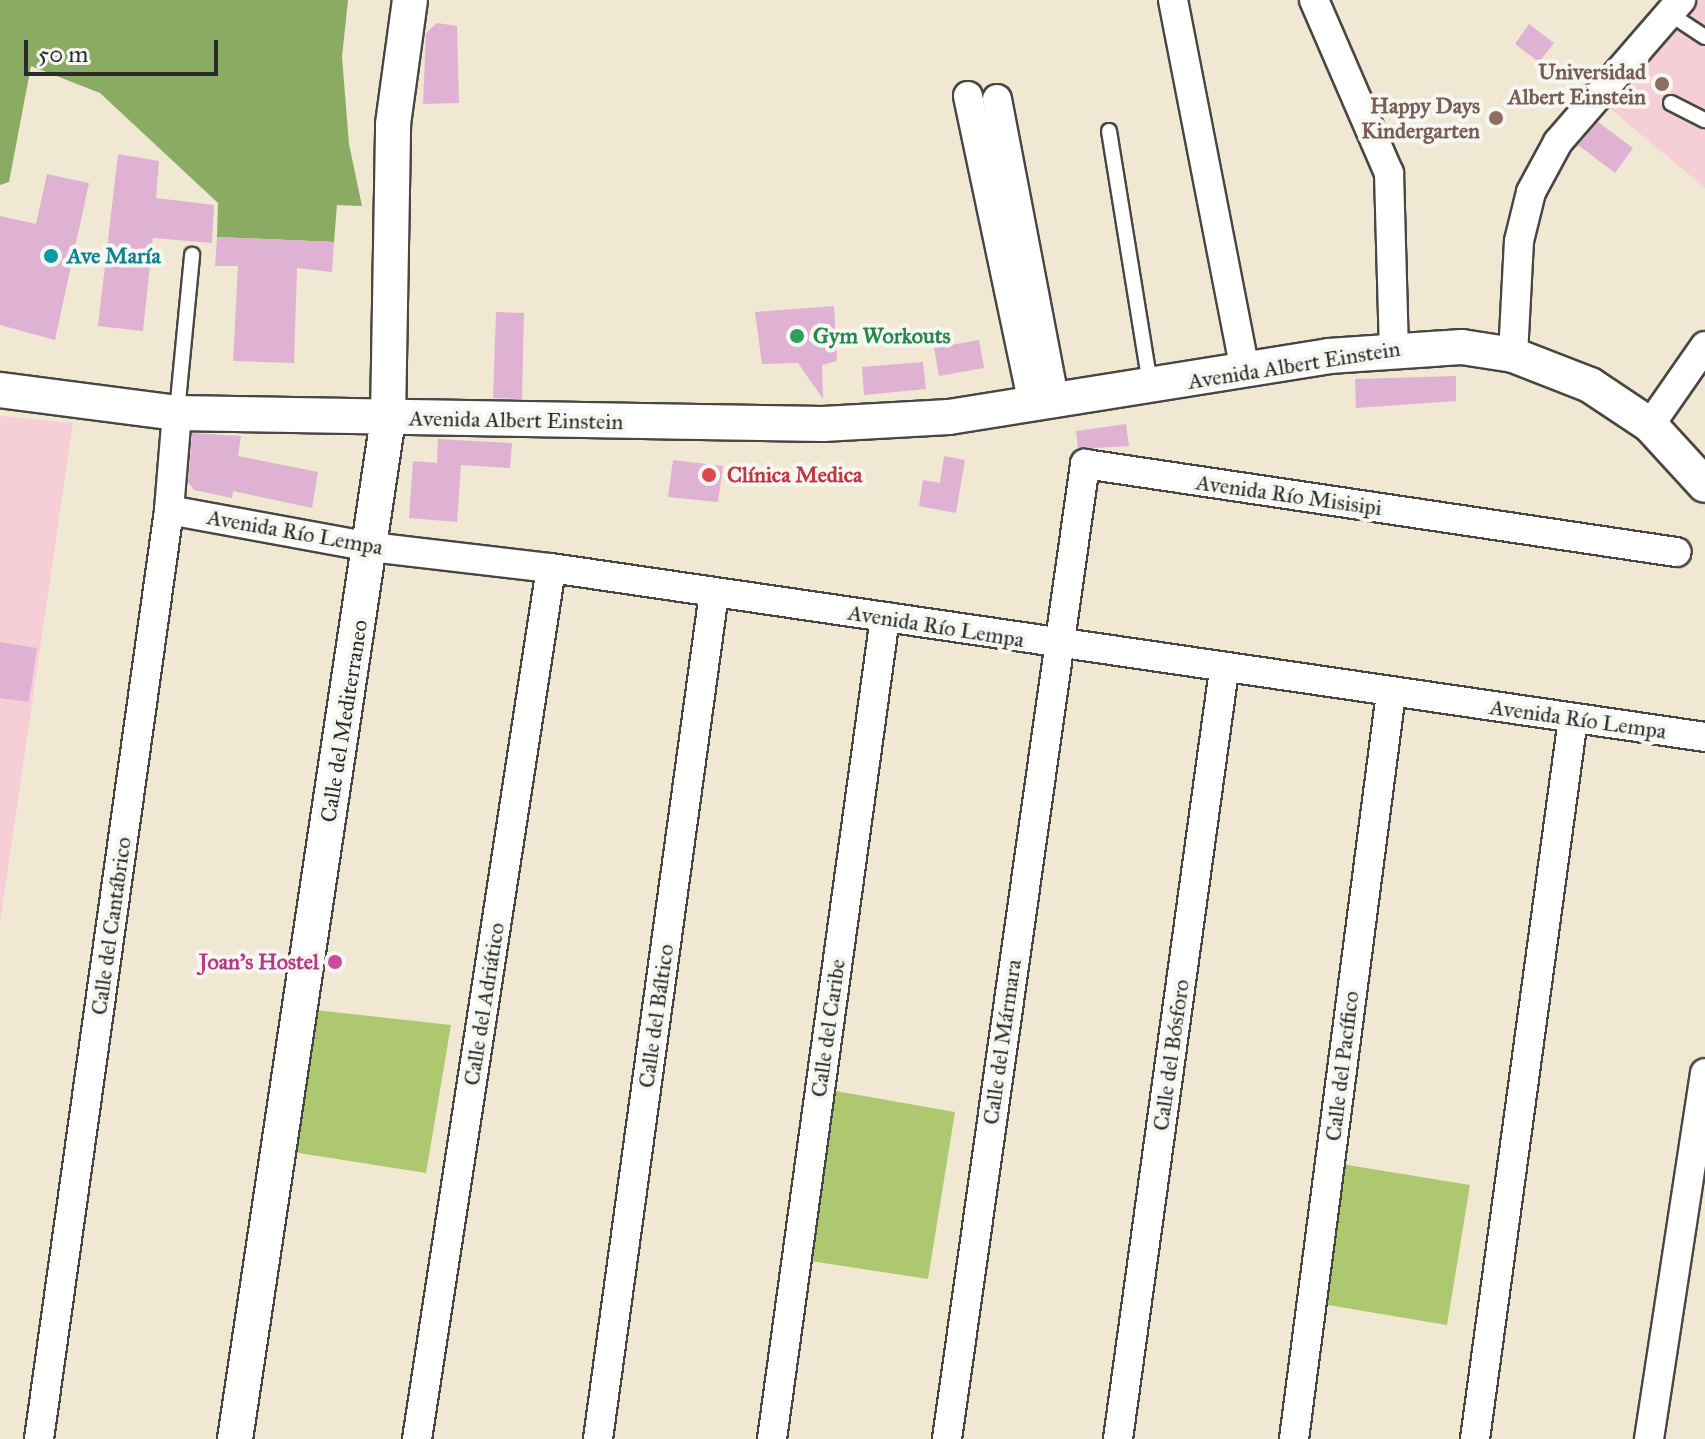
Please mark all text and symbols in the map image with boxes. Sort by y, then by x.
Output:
scale bar [28,24,222,74]
text: 50 m [38,39,88,69]
place label: Universidad Albert Einstein [1508,58,1646,110]
marker: Universidad Albert Einstein [1653,75,1671,93]
place label: Happy Days Kindergarten [1361,92,1480,144]
marker: Happy Days Kindergarten [1487,109,1505,127]
place label: Ave María [67,243,161,269]
marker: Ave María [42,247,60,265]
place label: Gym Workouts [813,323,951,349]
marker: Gym Workouts [788,327,806,345]
street label: Avenida Albert Einstein [1186,335,1402,395]
street label: Avenida Albert Einstein [409,405,623,435]
place label: Clínica Medica [727,462,862,488]
marker: Clínica Medica [698,464,720,486]
street label: Avenida Río Misisipi [1194,469,1384,521]
street label: Avenida Río Lempa [205,504,385,560]
street label: Avenida Río Lempa [846,599,1026,653]
street label: Calle del Mediterraneo [315,618,373,824]
street label: Avenida Río Lempa [1488,694,1668,744]
street label: Calle del Cantábrico [85,835,137,1017]
street label: Calle del Adriático [458,921,510,1087]
street label: Calle del Báltico [633,942,679,1090]
place label: Joan's Hostel [199,949,319,975]
marker: Joan's Hostel [326,953,344,971]
street label: Calle del Caribe [805,957,851,1099]
street label: Calle del Mármara [977,958,1027,1126]
street label: Calle del Bósforo [1147,978,1195,1132]
street label: Calle del Pacífico [1320,989,1364,1143]

